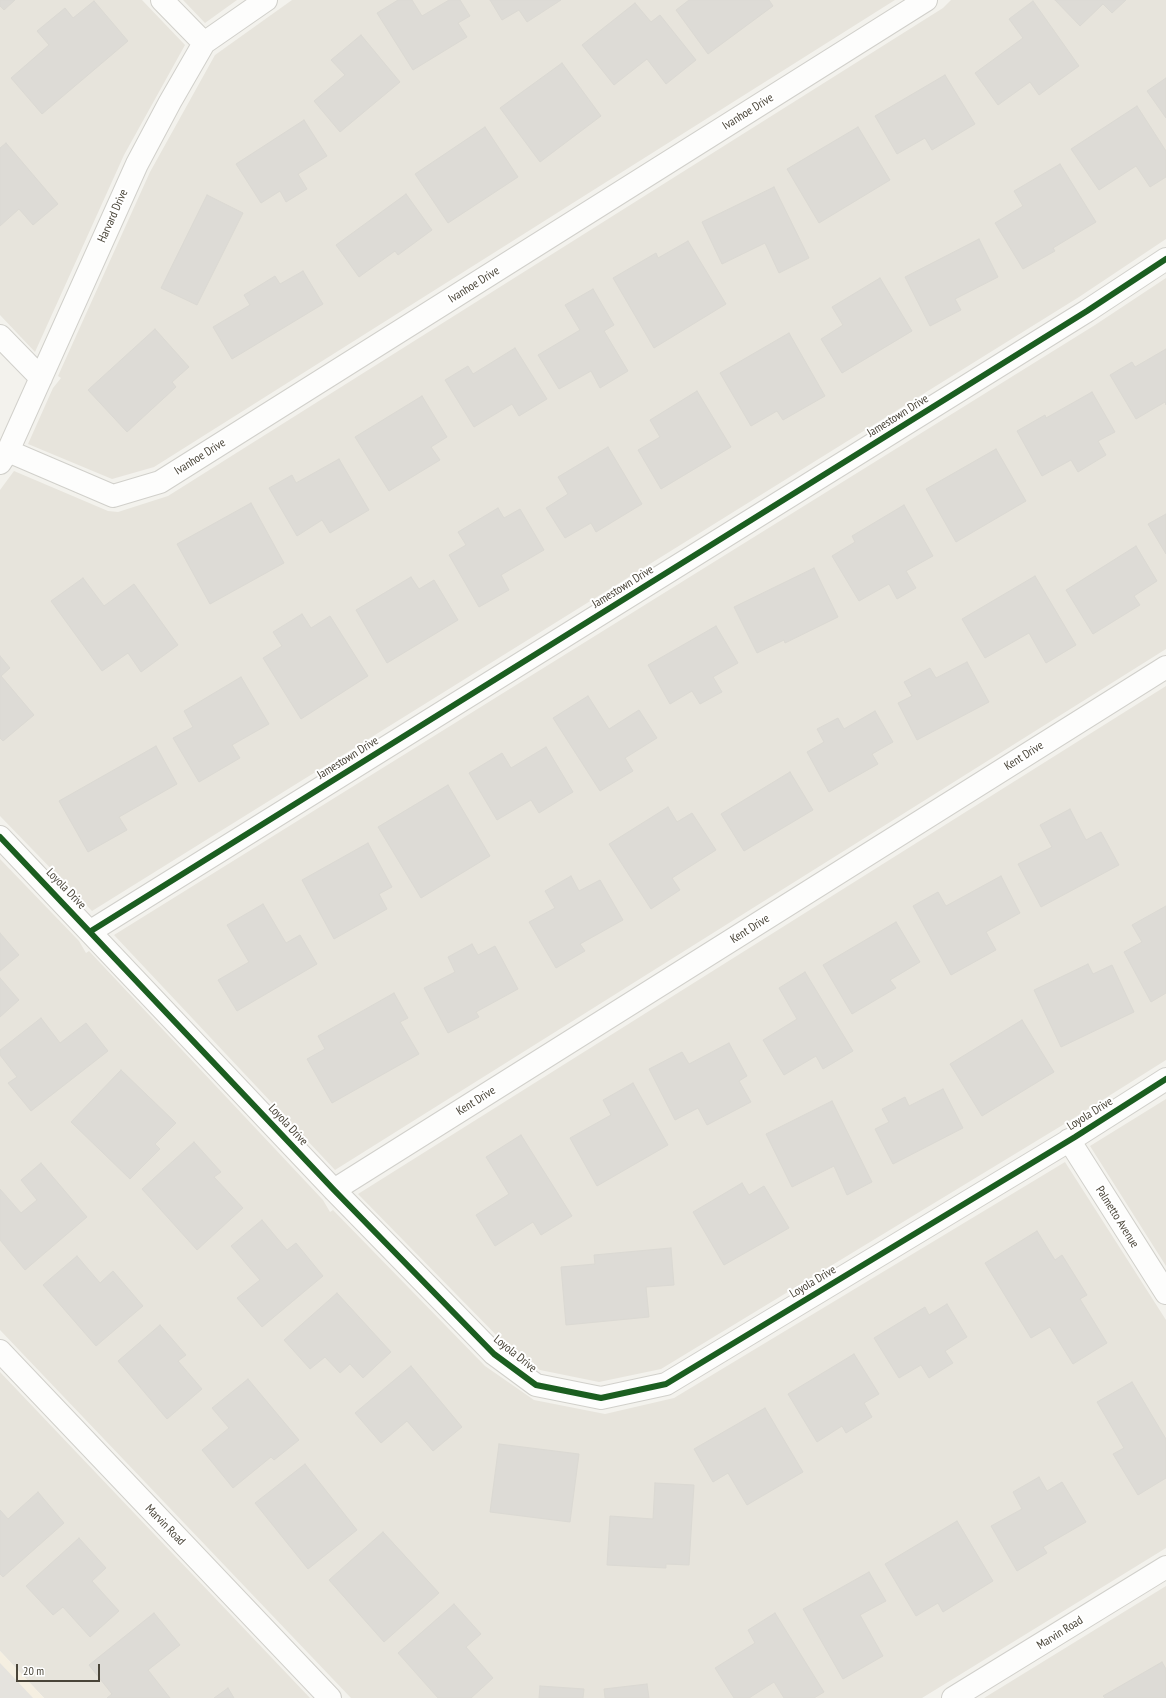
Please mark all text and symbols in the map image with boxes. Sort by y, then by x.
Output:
street label: Ivanhoe Drive [720,91,776,133]
street label: Harvard Drive [95,187,131,245]
street label: Ivanhoe Drive [446,264,502,306]
street label: Jamestown Drive [865,391,931,441]
street label: Ivanhoe Drive [172,436,228,478]
street label: Jamestown Drive [590,562,656,612]
street label: Jamestown Drive [315,733,381,783]
street label: Kent Drive [1002,738,1046,774]
street label: Loyola Drive [43,866,89,912]
street label: Kent Drive [728,911,772,947]
street label: Kent Drive [454,1083,498,1119]
street label: Loyola Drive [1064,1094,1116,1134]
street label: Loyola Drive [265,1101,311,1149]
street label: Palmetto Avenue [1092,1183,1142,1251]
street label: Loyola Drive [787,1263,839,1301]
street label: Loyola Drive [491,1332,539,1376]
street label: Marvin Road [142,1502,188,1548]
street label: Marvin Road [1034,1613,1086,1653]
scale bar [18,1656,102,1682]
text: 20 m [23,1663,44,1678]

